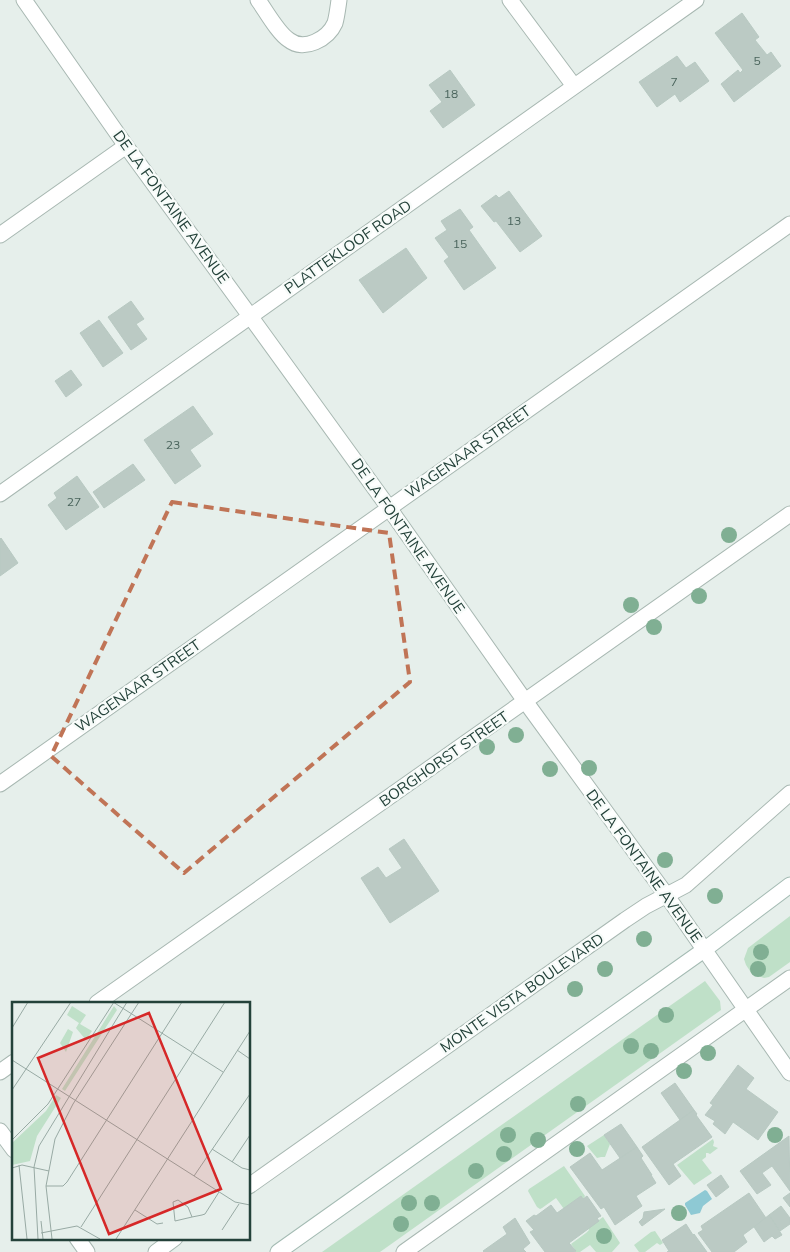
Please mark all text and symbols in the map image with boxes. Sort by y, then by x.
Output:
house number: 5 [753,53,761,68]
house number: 7 [670,74,678,89]
house number: 18 [444,86,458,101]
street label: DE LA FONTAINE AVENUE [109,126,234,287]
street label: PLATTEKLOOF ROAD [280,195,415,298]
house number: 13 [507,213,521,228]
house number: 15 [453,236,467,251]
street label: WAGENAAR STREET [401,401,534,502]
house number: 23 [166,437,180,452]
street label: DE LA FONTAINE AVENUE [348,455,469,617]
house number: 27 [67,494,81,509]
street label: WAGENAAR STREET [71,635,204,736]
street label: BORGHORST STREET [375,707,512,810]
street label: DE LA FONTAINE AVENUE [582,785,707,946]
street label: MONTE VISTA BOULEVARD [436,929,607,1056]
inset map [12,1002,250,1240]

